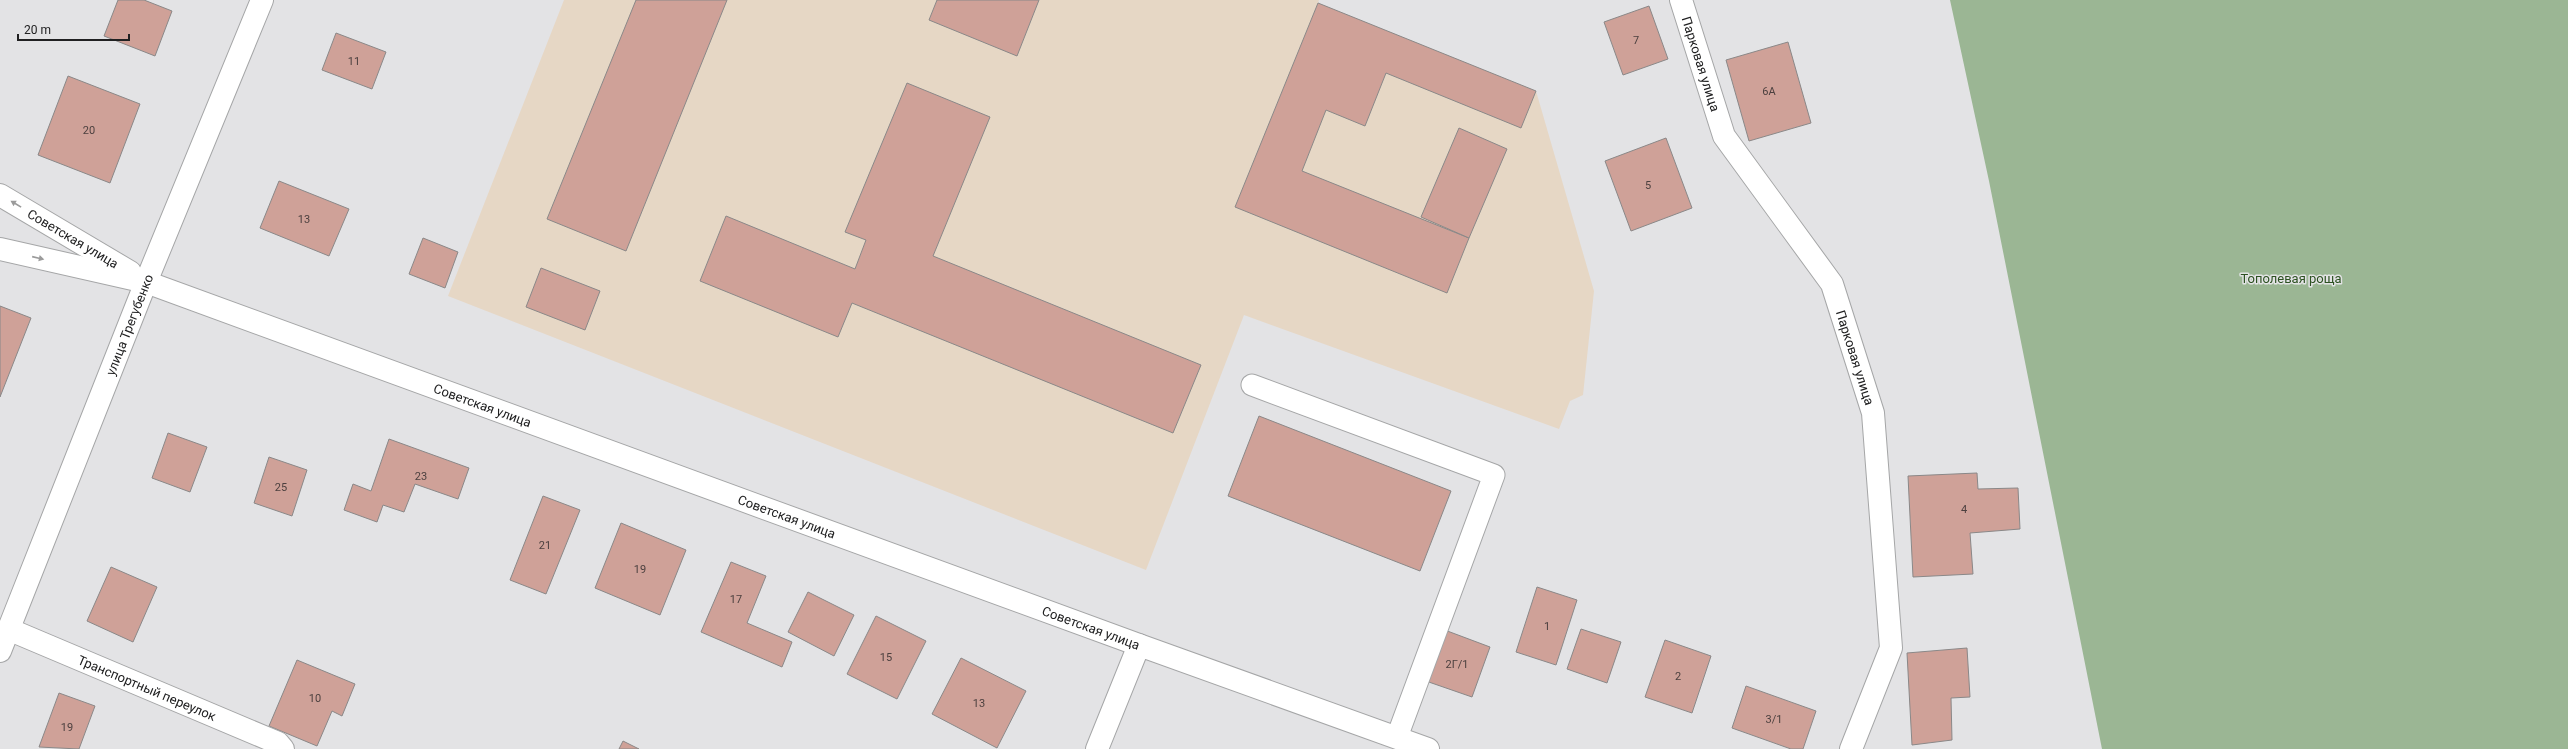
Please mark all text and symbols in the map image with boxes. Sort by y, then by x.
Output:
street label: Парковая улица [1679,15,1723,113]
scale bar [18,16,129,42]
text: 20 m [24,23,51,37]
house number: 7 [1633,34,1639,47]
house number: 11 [348,55,360,68]
house number: 6А [1762,85,1777,98]
house number: 20 [83,124,95,137]
house number: 5 [1645,179,1651,192]
one-way arrow [10,201,22,208]
street label: Советская улица [25,206,121,271]
house number: 13 [298,213,310,226]
one-way arrow [32,255,44,261]
park label: Тополевая роща [2240,271,2342,286]
street label: улица Трегубенко [103,272,156,378]
street label: Парковая улица [1833,308,1877,407]
street label: Советская улица [431,381,533,430]
house number: 23 [415,470,427,483]
house number: 25 [275,481,287,494]
street label: Советская улица [736,492,838,541]
house number: 4 [1961,503,1967,516]
house number: 21 [539,539,551,552]
house number: 19 [634,563,646,576]
house number: 17 [730,593,742,606]
street label: Советская улица [1040,603,1142,653]
house number: 1 [1544,620,1550,633]
house number: 15 [880,651,892,664]
street label: Транспортный переулок [76,652,218,724]
house number: 2Г/1 [1445,658,1469,671]
house number: 2 [1675,670,1681,683]
house number: 10 [309,692,321,705]
house number: 13 [973,697,985,710]
house number: 3/1 [1766,713,1782,726]
house number: 19 [61,721,73,734]

